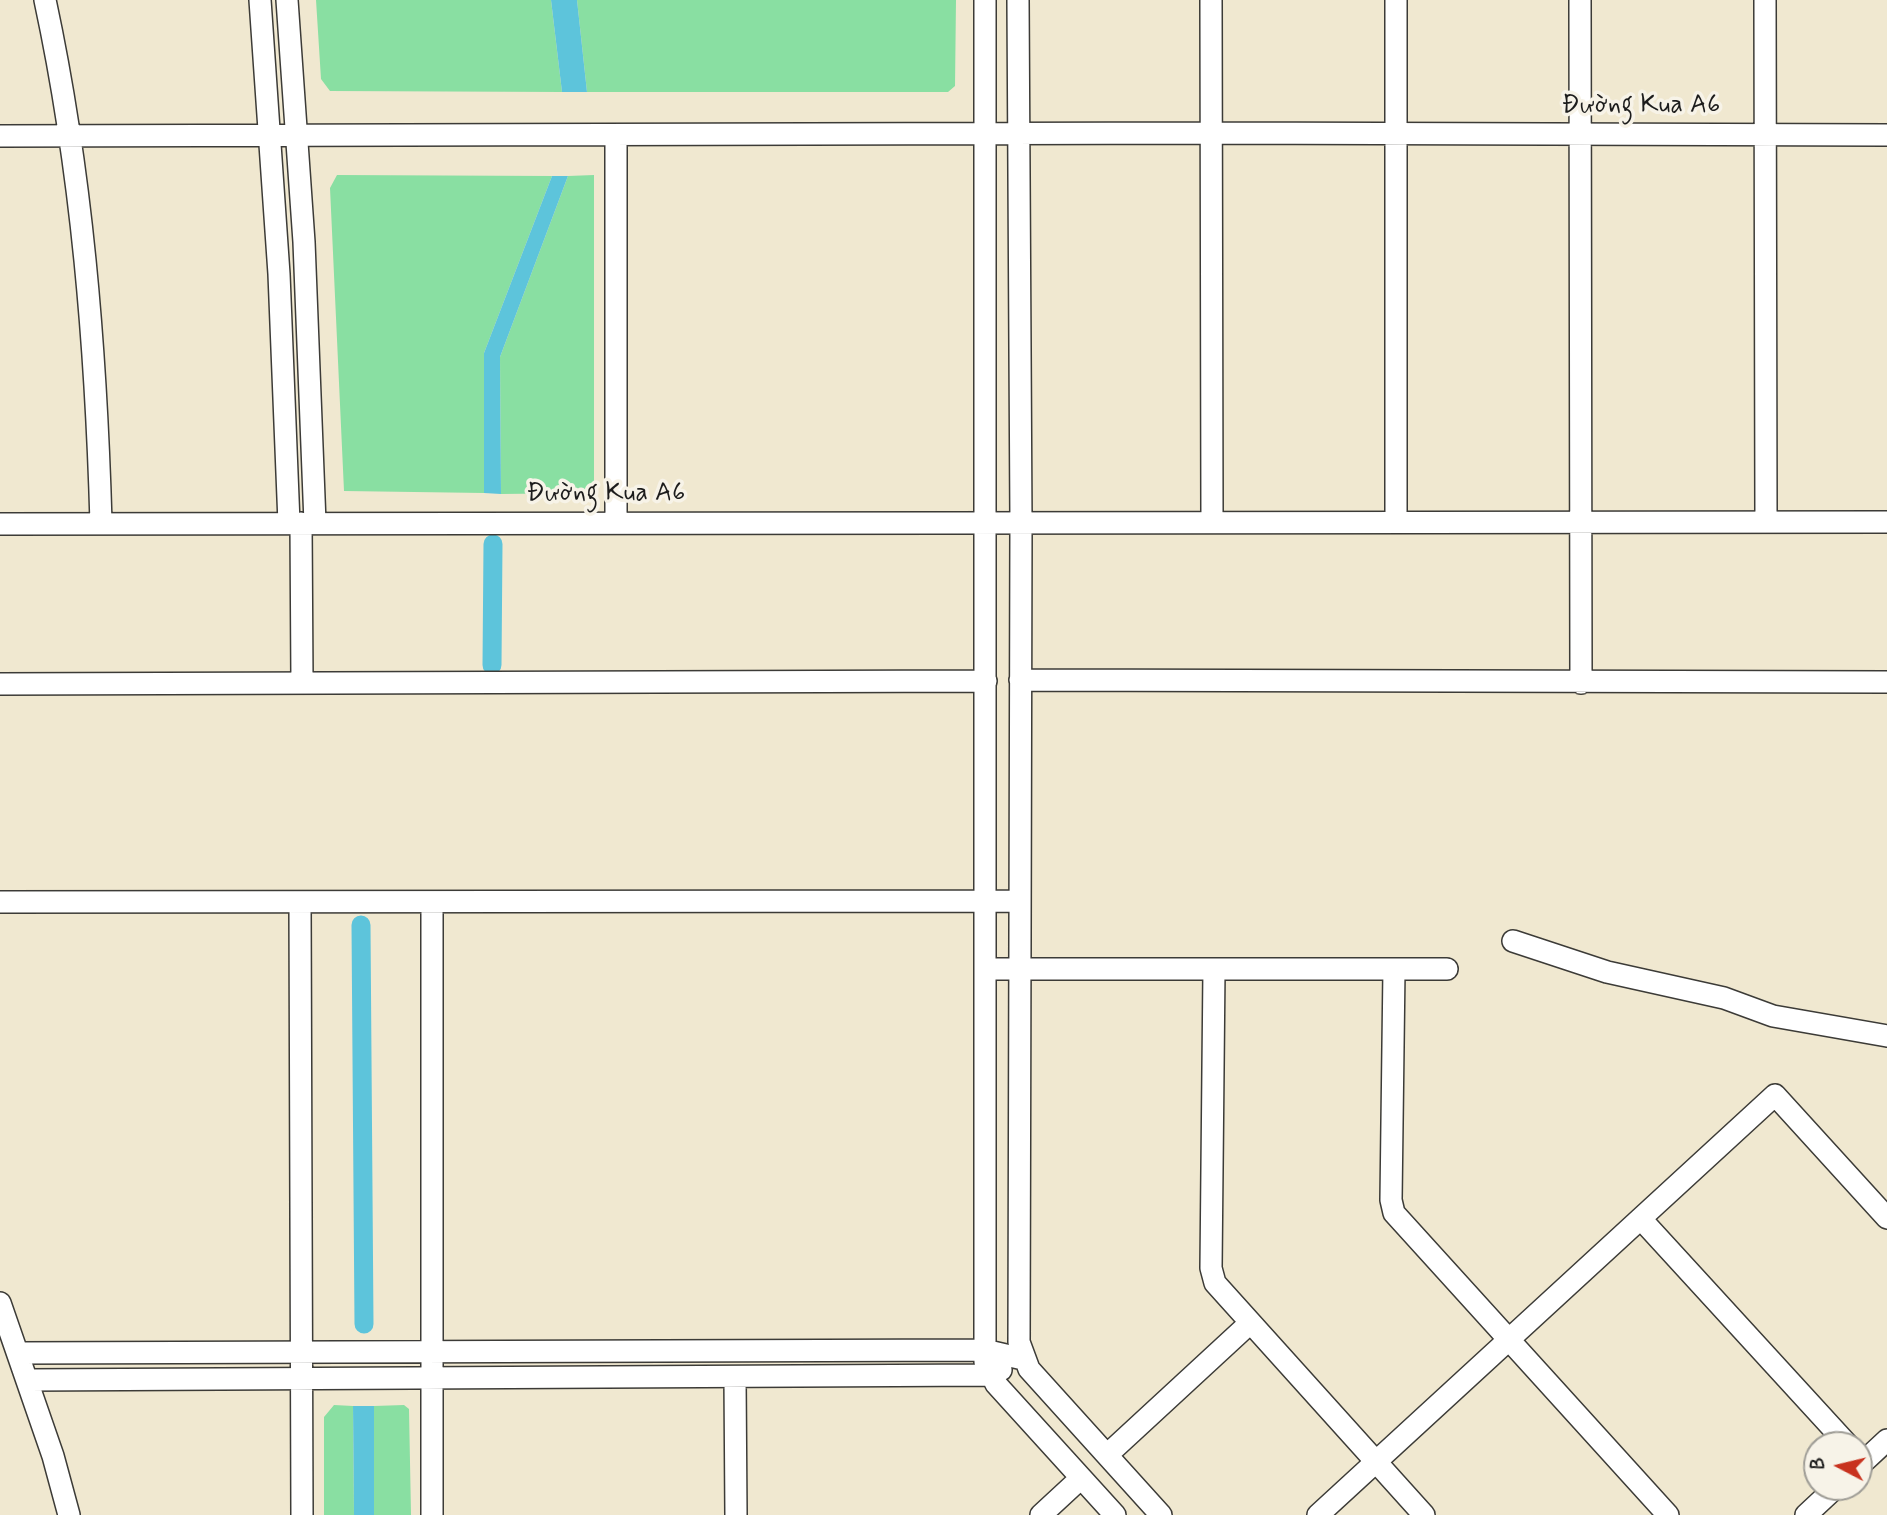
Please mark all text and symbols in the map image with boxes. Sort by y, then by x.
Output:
street label: Đường Kua A6 [1562,91,1720,123]
street label: Đường Kua A6 [527,479,685,511]
north arrow [1803,1431,1873,1501]
text: B [1806,1456,1832,1471]

